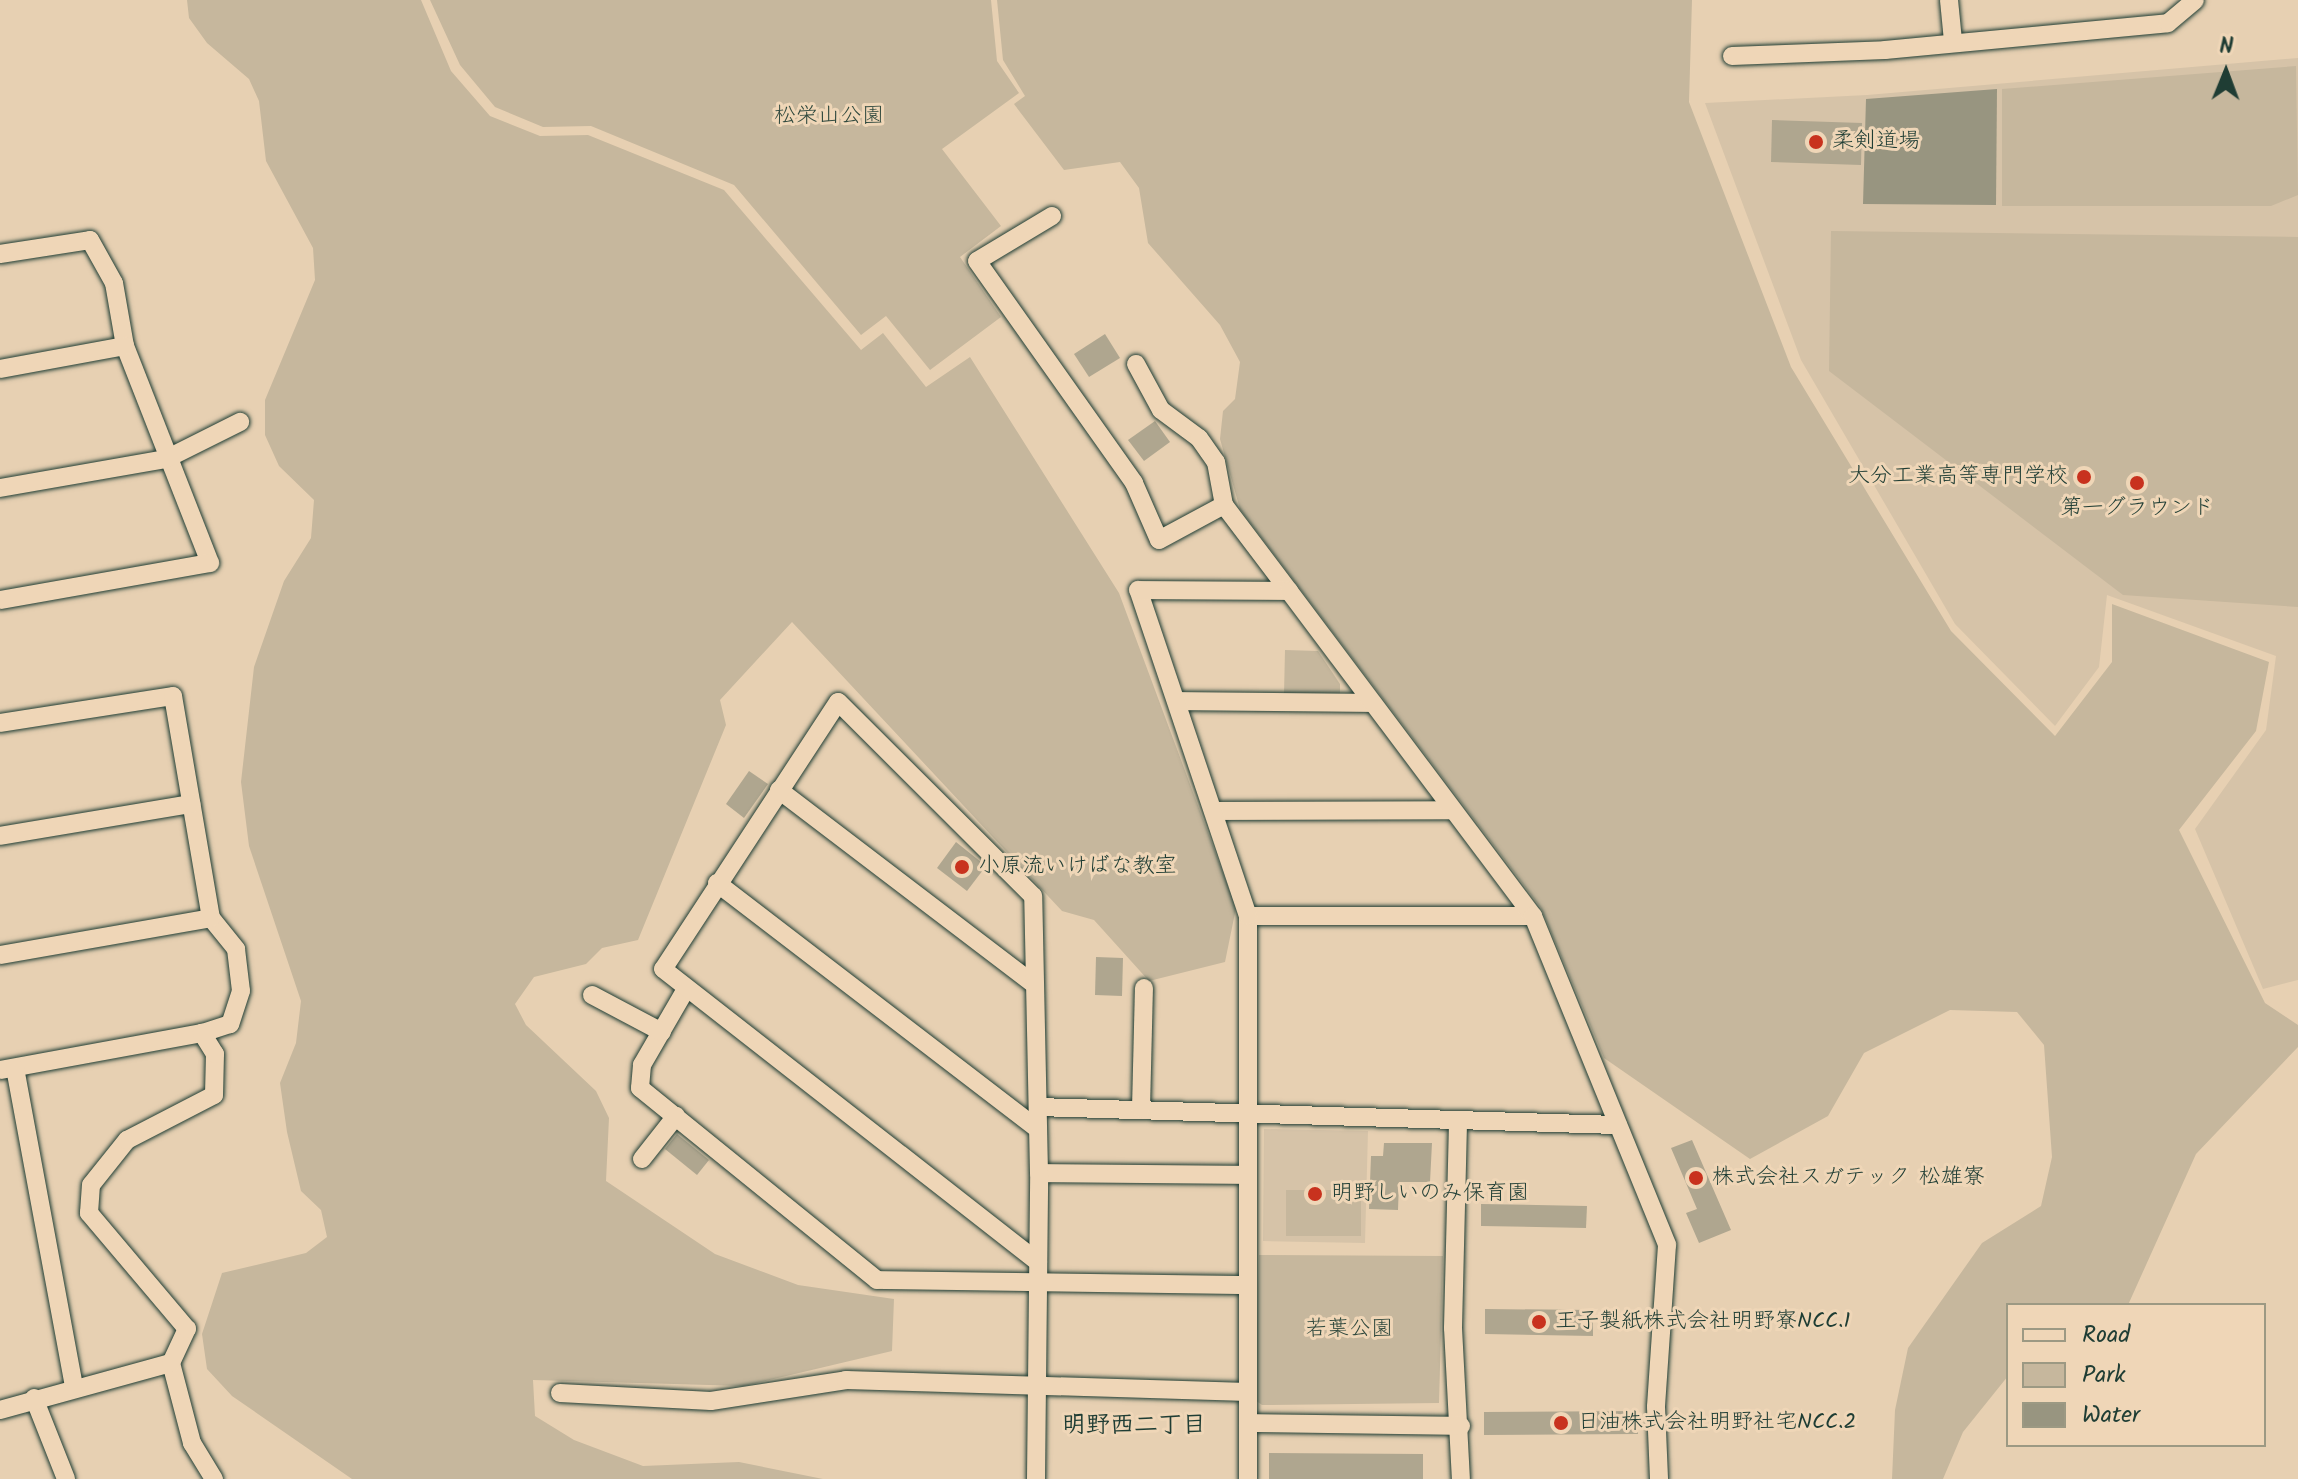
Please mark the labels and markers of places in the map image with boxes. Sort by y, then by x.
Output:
place label: 柔剣道場 [1832,129,1920,155]
marker: 柔剣道場 [1807,133,1825,151]
place label: 大分工業高等専門学校 [1848,464,2068,490]
marker: 大分工業高等専門学校 [2075,468,2093,486]
marker: 第一グラウンド [2128,474,2146,492]
place label: 第一グラウンド [2060,496,2214,522]
place label: 小原流いけばな教室 [978,854,1176,880]
marker: 小原流いけばな教室 [953,858,971,876]
place label: 株式会社スガテック 松雄寮 [1712,1165,1985,1191]
marker: 株式会社スガテック 松雄寮 [1687,1169,1705,1187]
place label: 明野しいのみ保育園 [1331,1181,1529,1207]
marker: 明野しいのみ保育園 [1306,1185,1324,1203]
place label: 王子製紙株式会社明野寮NCC.1 [1555,1309,1850,1335]
marker: 王子製紙株式会社明野寮NCC.1 [1530,1313,1548,1331]
place label: 日油株式会社明野社宅NCC.2 [1577,1410,1856,1436]
marker: 日油株式会社明野社宅NCC.2 [1552,1414,1570,1432]

